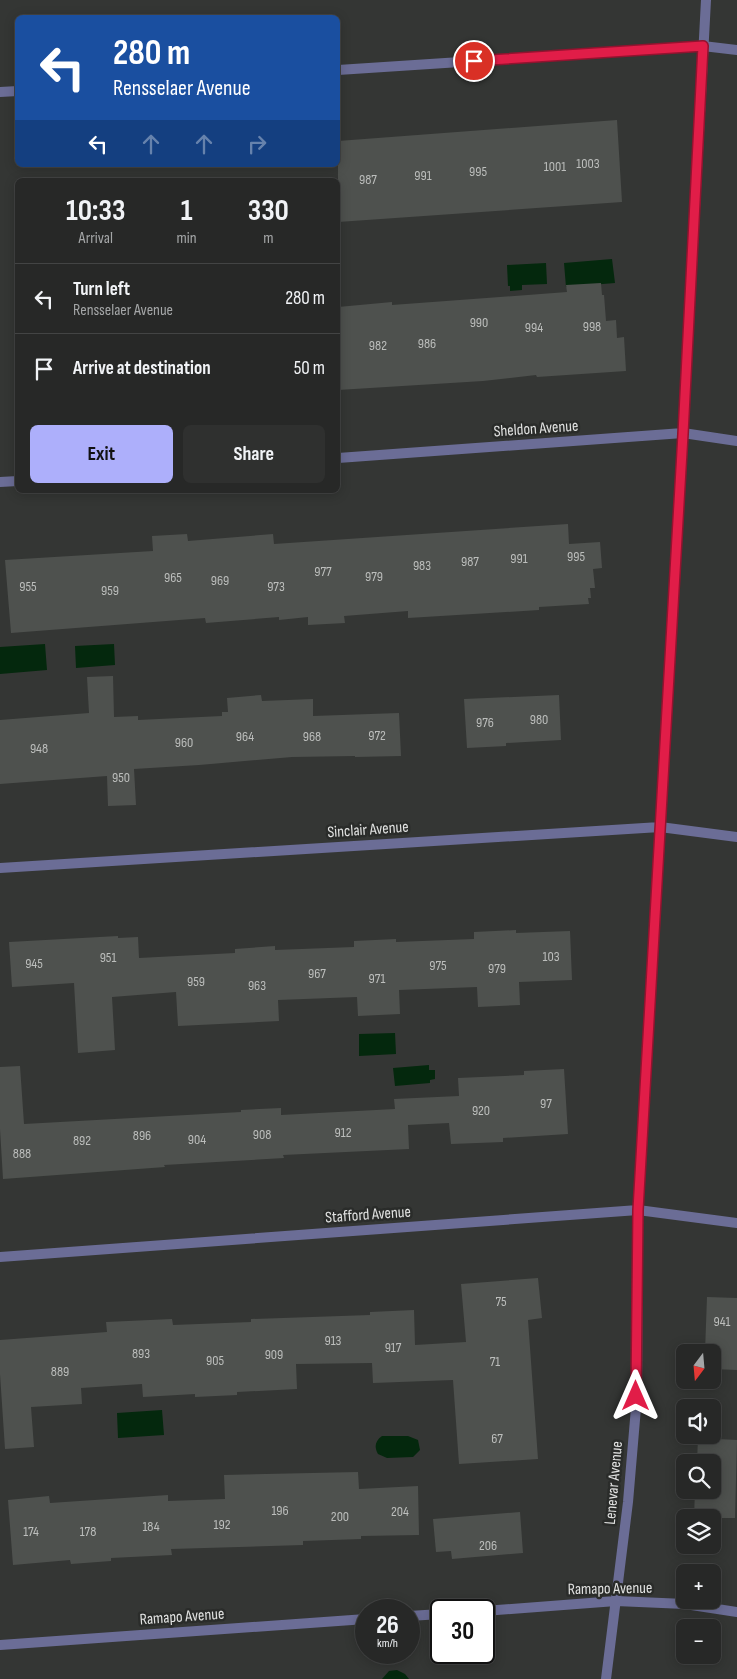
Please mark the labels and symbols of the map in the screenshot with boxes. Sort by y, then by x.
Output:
pin [453,40,495,82]
house number: 1003 [576,155,600,172]
house number: 1001 [544,158,566,175]
house number: 995 [469,163,487,180]
house number: 991 [414,167,432,184]
house number: 987 [359,171,377,188]
house number: 990 [470,314,488,331]
house number: 998 [583,318,601,335]
house number: 994 [525,319,543,336]
house number: 986 [418,335,436,352]
house number: 982 [369,337,387,354]
street label: Sheldon Avenue [493,417,579,441]
house number: 995 [567,548,585,565]
house number: 991 [510,550,528,567]
house number: 987 [461,553,479,570]
house number: 983 [413,557,431,574]
house number: 977 [314,563,332,580]
house number: 979 [365,568,383,585]
house number: 965 [164,569,182,586]
house number: 969 [211,572,229,589]
house number: 955 [19,578,37,595]
house number: 973 [267,578,285,595]
house number: 959 [101,582,119,599]
house number: 980 [530,711,548,728]
house number: 976 [476,714,494,731]
house number: 972 [368,727,386,744]
house number: 964 [236,728,254,745]
house number: 968 [303,728,321,745]
house number: 960 [175,734,193,751]
house number: 948 [30,740,48,757]
house number: 950 [112,769,130,786]
street label: Sinclair Avenue [327,818,409,842]
house number: 103 [542,948,560,965]
house number: 951 [100,949,116,966]
house number: 945 [25,955,43,972]
house number: 975 [429,957,447,974]
house number: 979 [488,960,506,977]
house number: 967 [308,965,326,982]
house number: 971 [369,970,385,987]
house number: 959 [187,973,205,990]
house number: 963 [248,977,266,994]
house number: 97 [540,1095,552,1112]
house number: 920 [472,1102,490,1119]
house number: 912 [334,1124,352,1141]
house number: 908 [253,1126,271,1143]
house number: 896 [133,1127,151,1144]
house number: 904 [188,1131,206,1148]
house number: 892 [73,1132,91,1149]
house number: 888 [13,1145,31,1162]
street label: Stafford Avenue [324,1203,412,1227]
house number: 75 [495,1293,507,1310]
house number: 941 [714,1313,731,1330]
house number: 913 [325,1332,342,1349]
house number: 917 [385,1339,402,1356]
north arrow [676,1344,721,1389]
house number: 893 [132,1345,150,1362]
house number: 909 [265,1346,283,1363]
house number: 905 [206,1352,224,1369]
house number: 71 [490,1353,500,1370]
house number: 889 [51,1363,69,1380]
position arrow [609,1369,661,1421]
house number: 67 [491,1430,503,1447]
street label: Lenevar Avenue [601,1440,627,1526]
house number: 196 [271,1502,289,1519]
house number: 204 [391,1503,409,1520]
house number: 200 [331,1508,349,1525]
house number: 192 [214,1516,231,1533]
house number: 184 [142,1518,160,1535]
house number: 174 [23,1523,39,1540]
house number: 178 [80,1523,96,1540]
house number: 206 [479,1537,497,1554]
street label: Ramapo Avenue [567,1579,653,1599]
speed limit sign: 30 [430,1599,495,1664]
street label: Ramapo Avenue [139,1605,225,1629]

